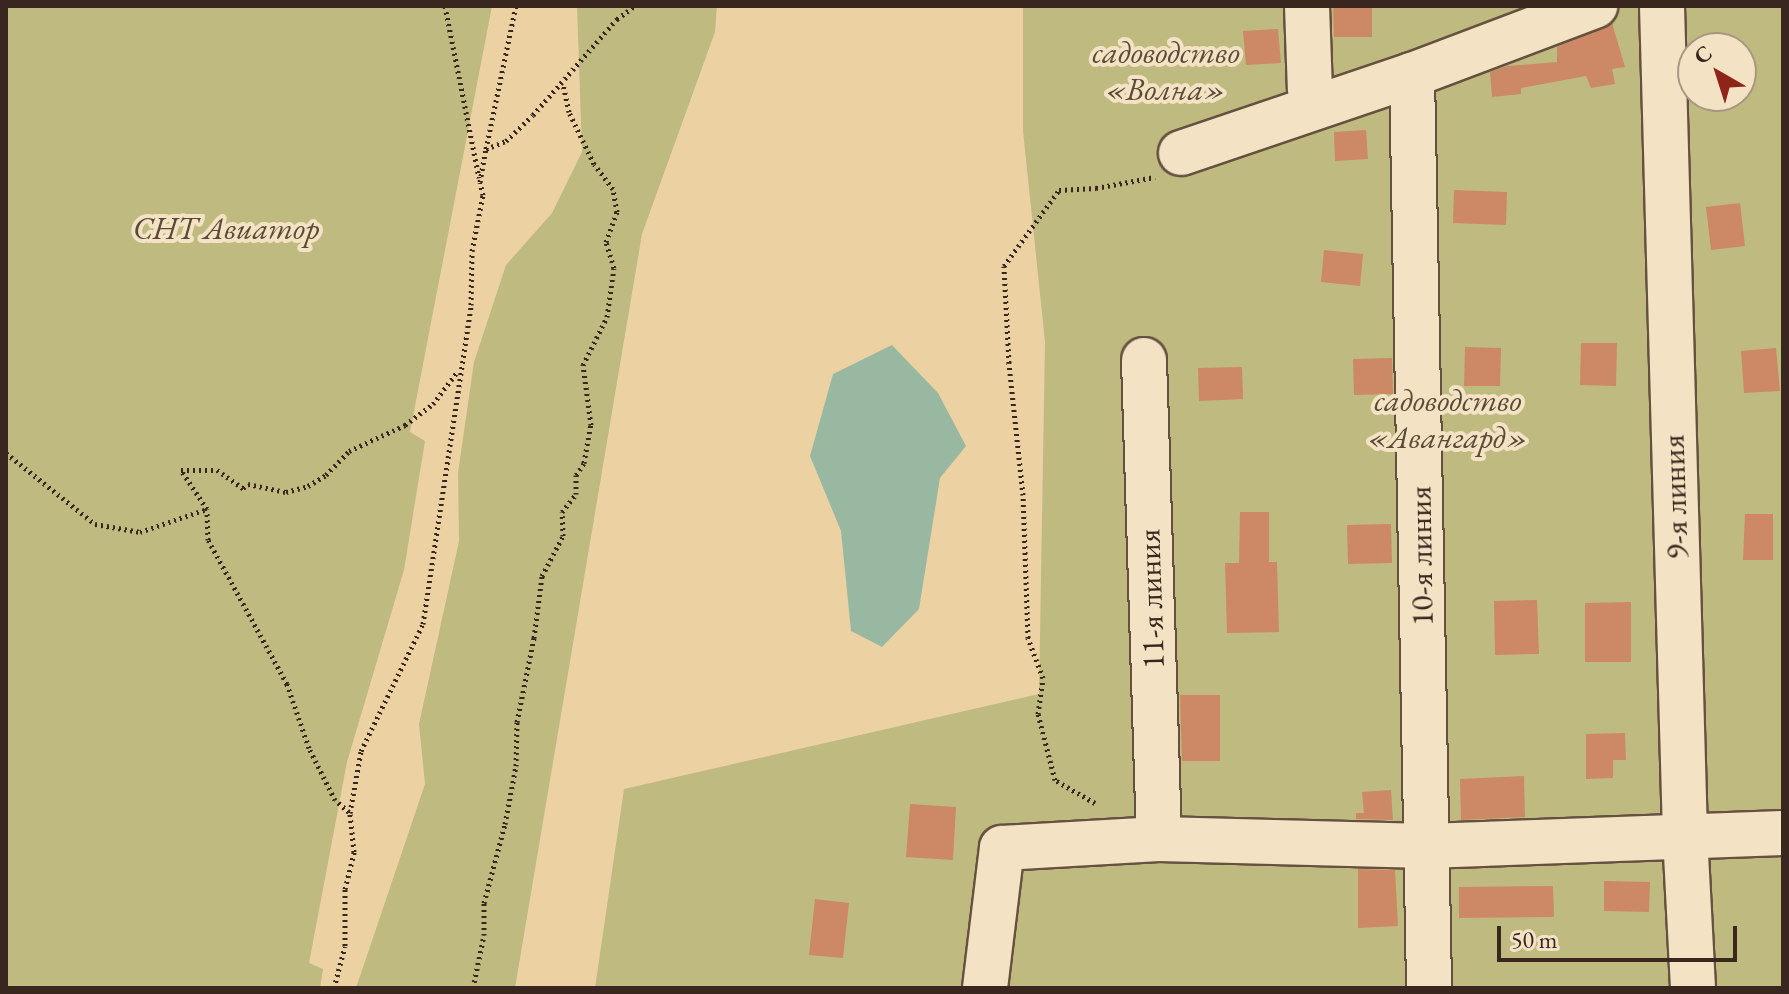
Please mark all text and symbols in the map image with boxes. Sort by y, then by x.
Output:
north arrow [1677,32,1757,112]
park label: садоводство «Волна» [1092,34,1240,109]
text: С [1688,38,1718,71]
park label: СНТ Авиатор [133,209,319,247]
park label: садоводство «Авангард» [1368,382,1528,457]
street label: 9-я линия [1654,434,1696,560]
street label: 10-я линия [1401,485,1441,627]
street label: 11-я линия [1129,528,1173,670]
scale bar [1501,910,1741,960]
text: 50 m [1511,924,1558,955]

